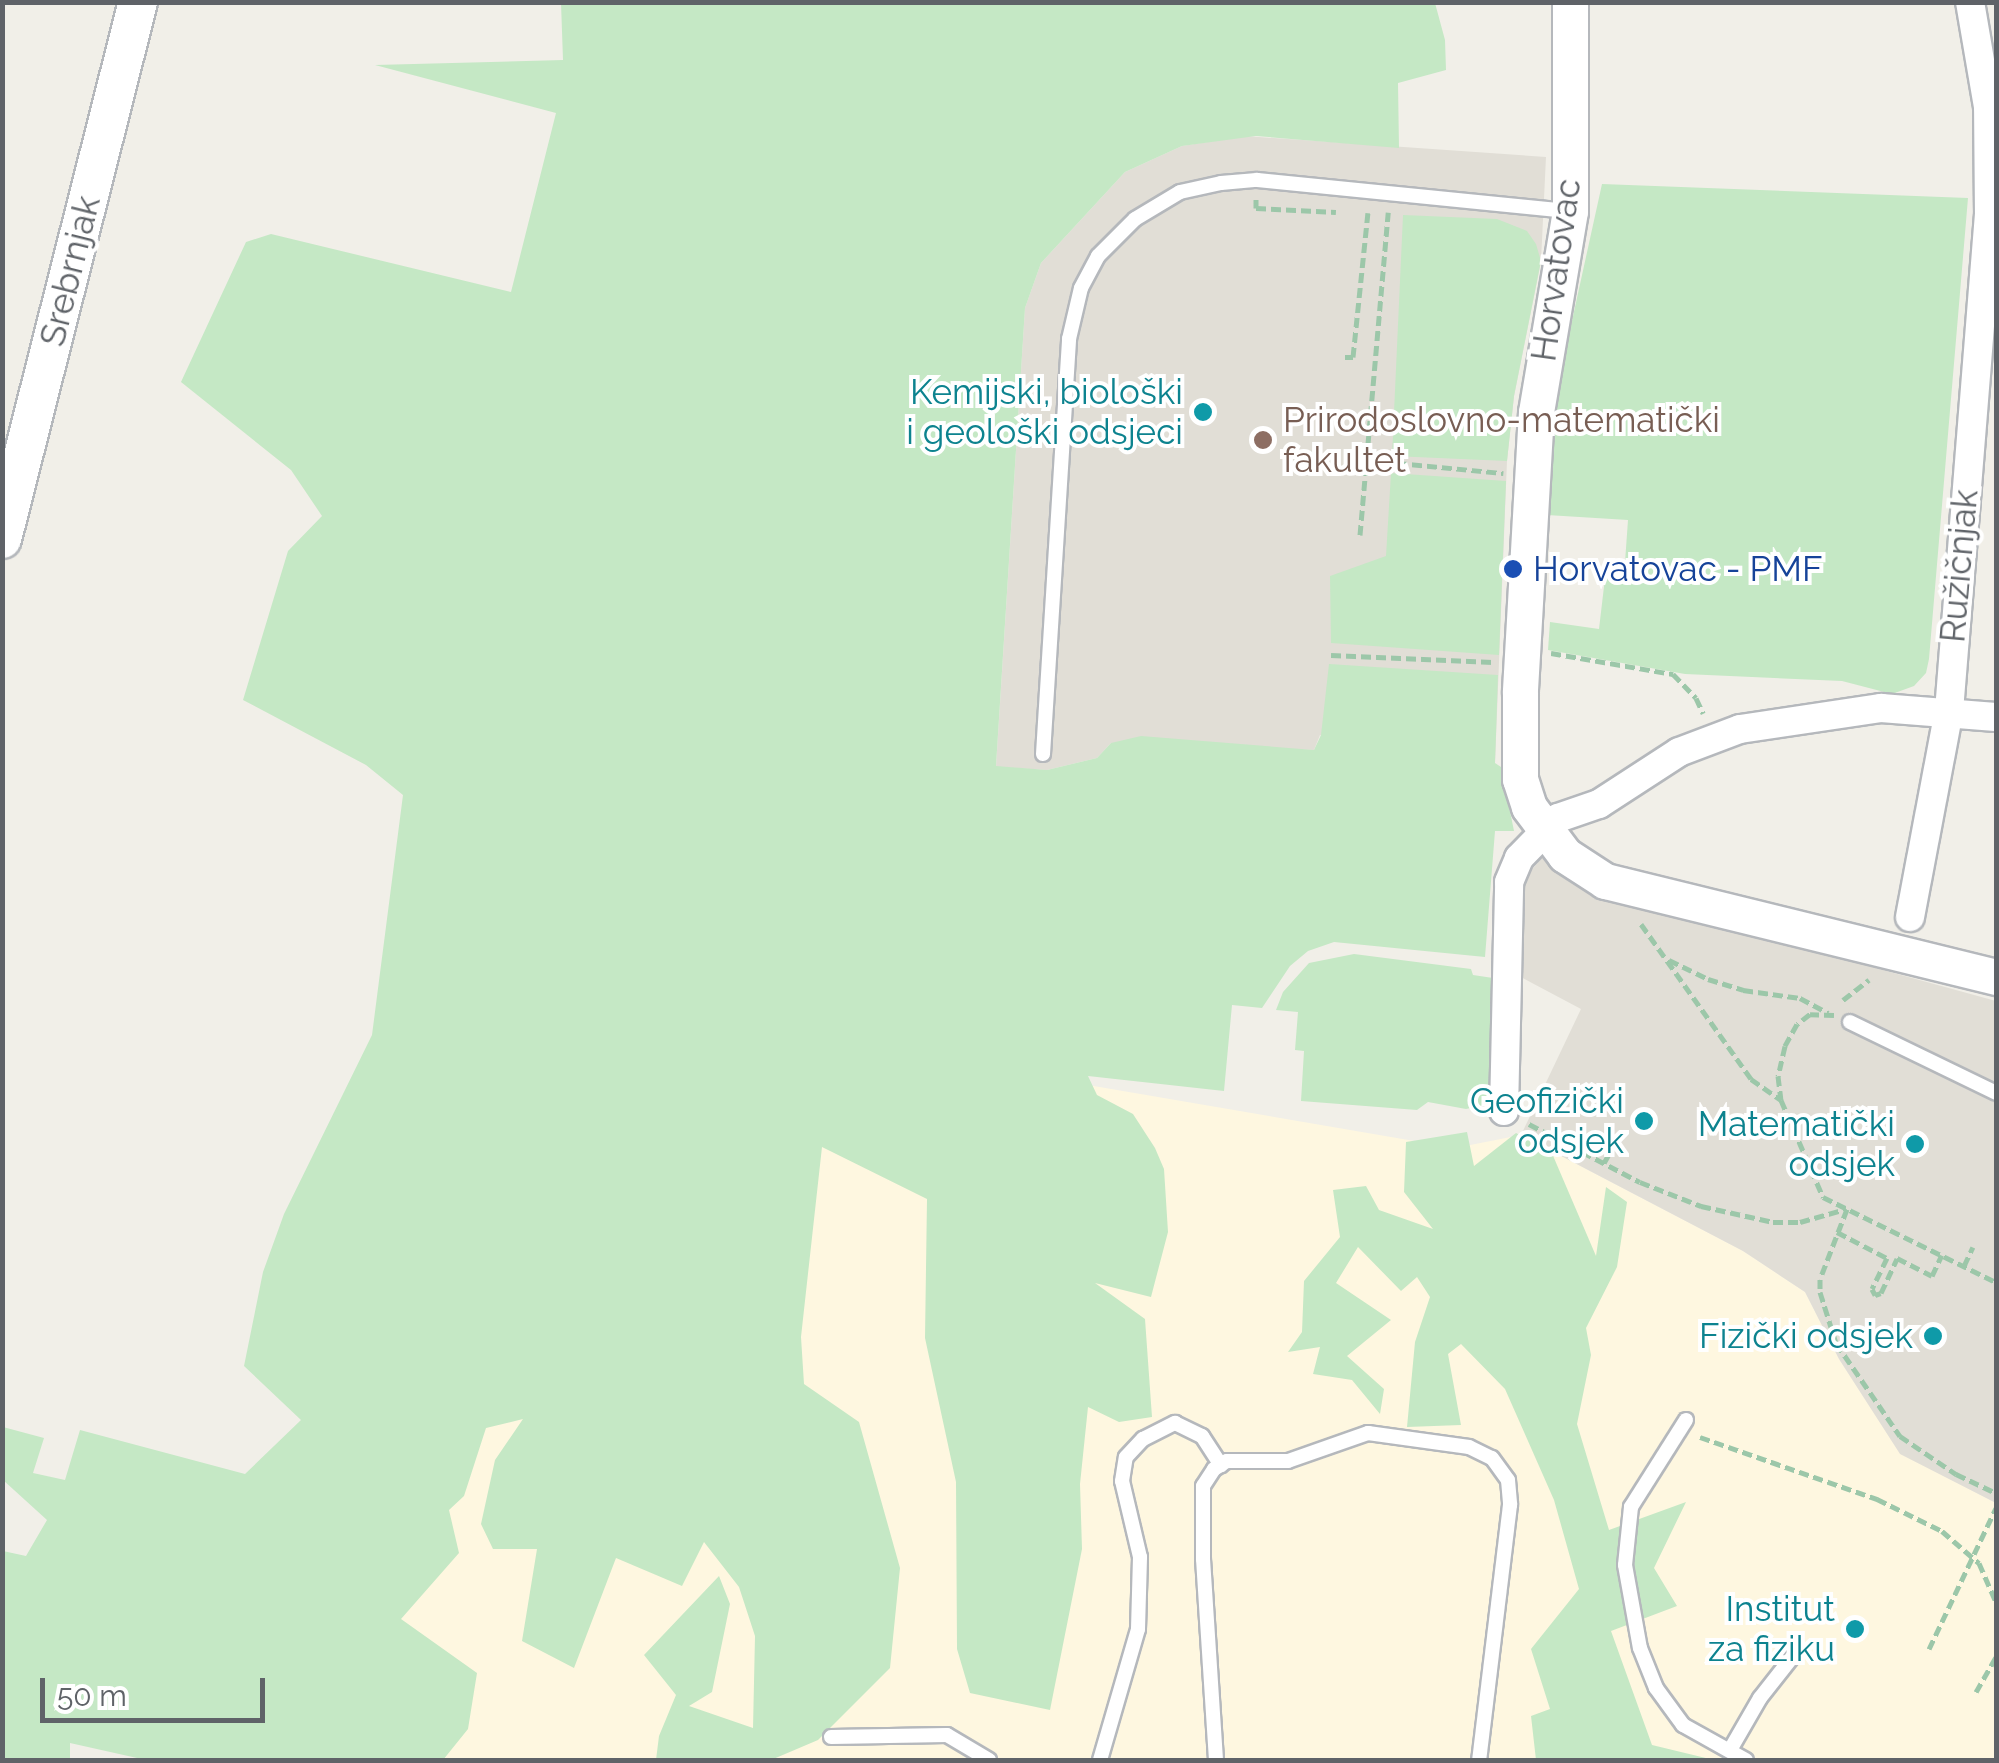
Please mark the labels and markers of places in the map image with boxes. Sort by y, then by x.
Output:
place label: Kemijski, biološki i geološki odsjeci [906,371,1183,453]
place label: Prirodoslovno-matematički fakultet [1283,399,1720,481]
marker: Kemijski, biološki i geološki odsjeci [1192,401,1214,423]
marker: Prirodoslovno-matematički fakultet [1252,429,1274,451]
place label: Horvatovac - PMF [1533,548,1823,590]
marker: Horvatovac - PMF [1502,558,1524,580]
place label: Geofizički odsjek [1470,1080,1624,1162]
place label: Matematički odsjek [1698,1103,1895,1185]
marker: Geofizički odsjek [1633,1110,1655,1132]
marker: Matematički odsjek [1904,1133,1926,1155]
place label: Fizički odsjek [1699,1315,1913,1357]
marker: Fizički odsjek [1922,1325,1944,1347]
place label: Institut za fiziku [1708,1588,1835,1670]
marker: Institut za fiziku [1844,1618,1866,1640]

